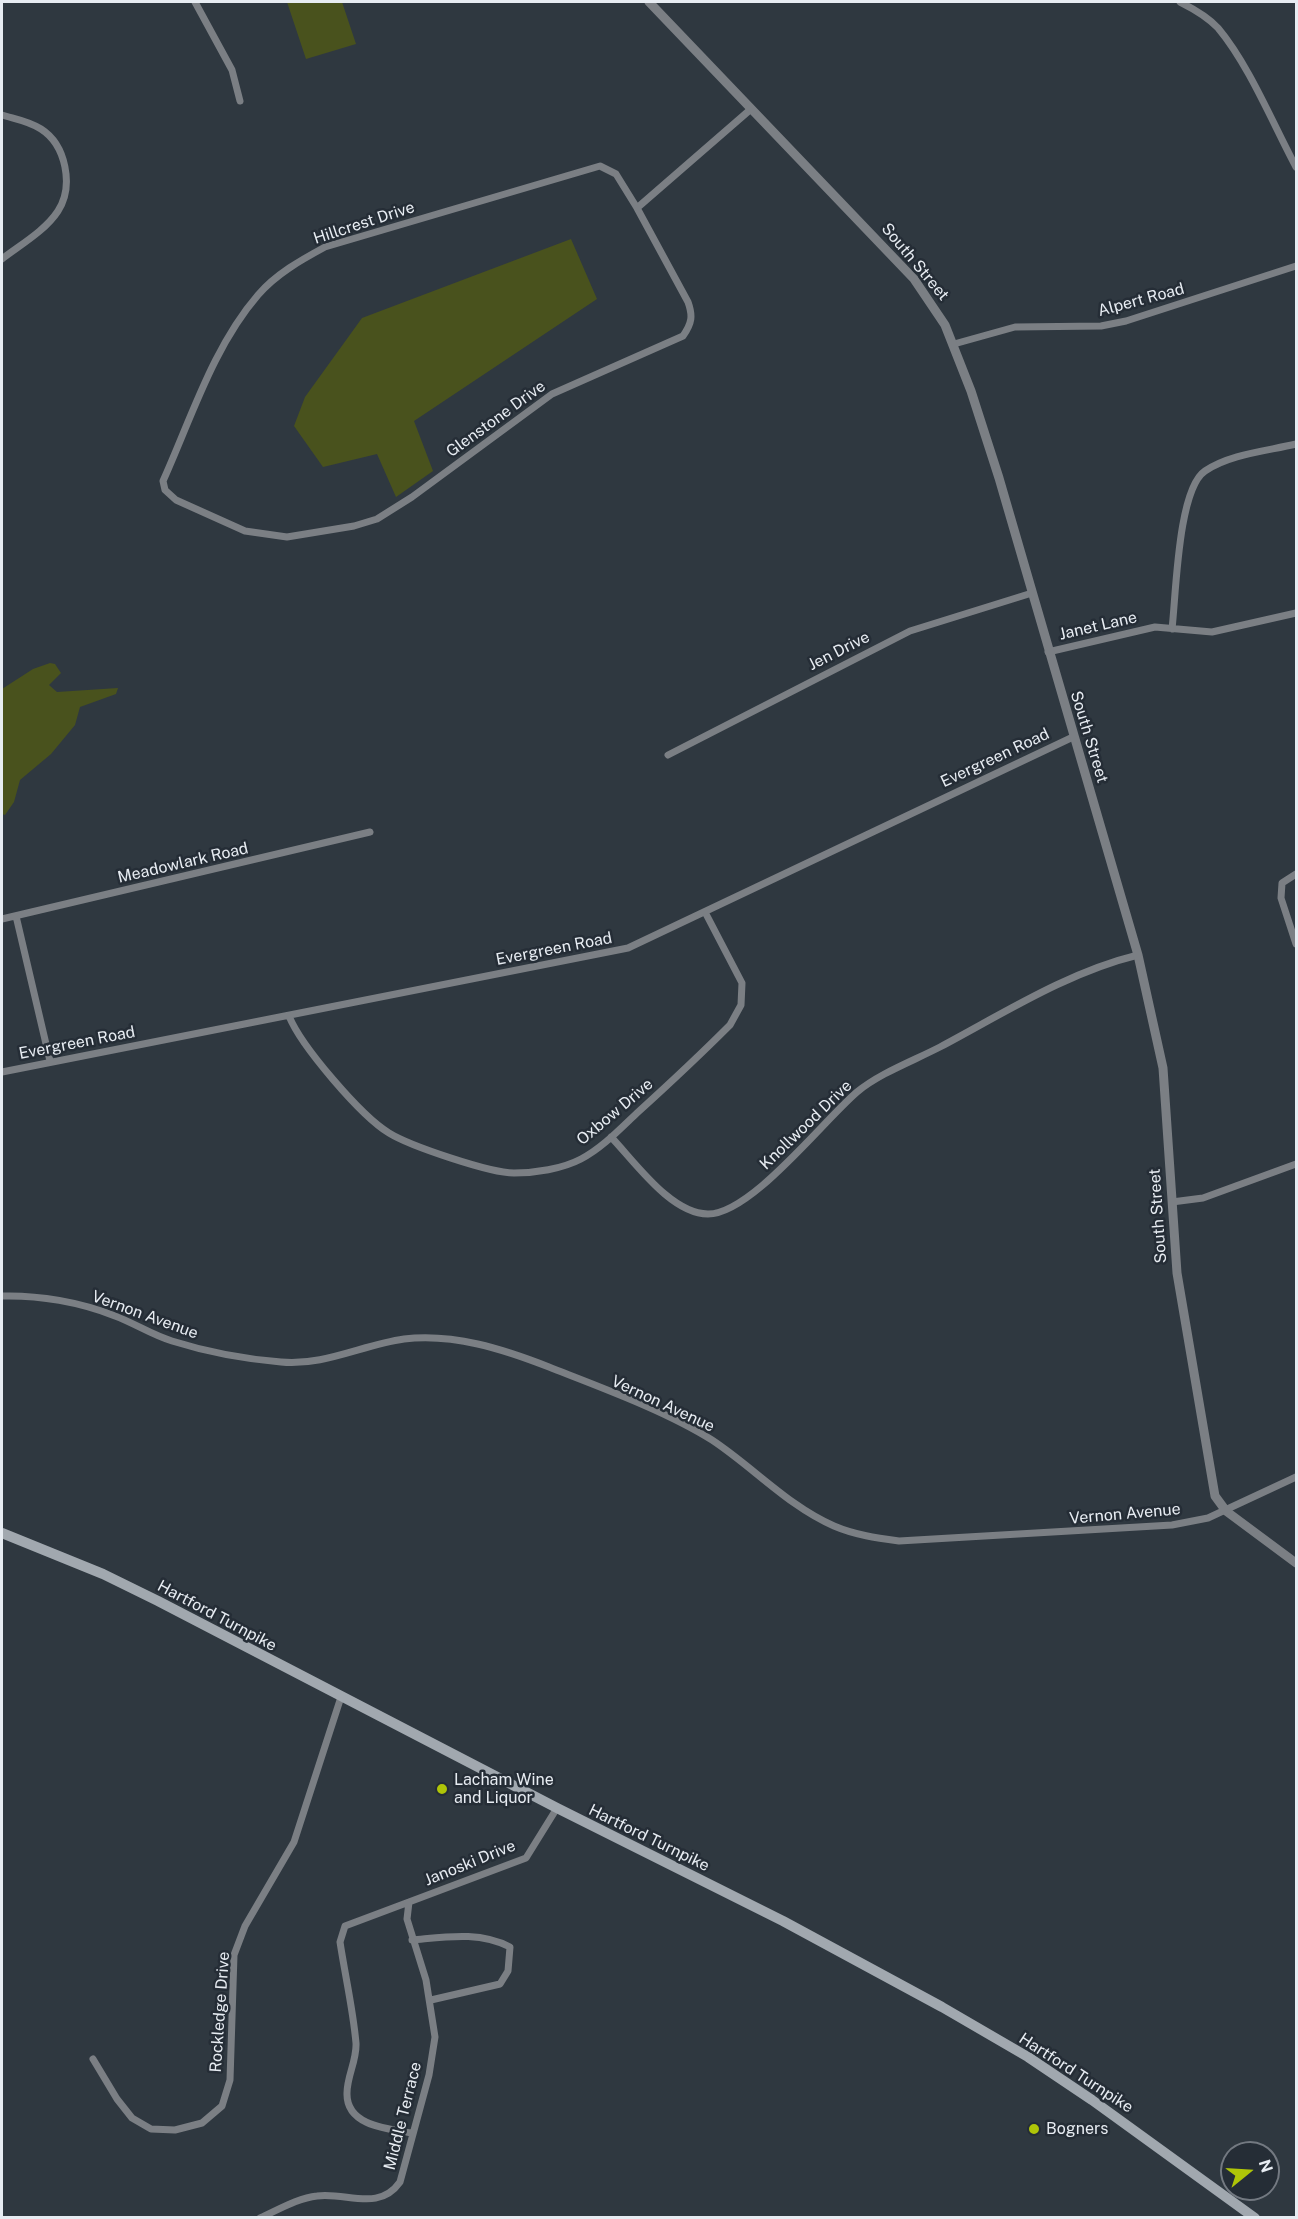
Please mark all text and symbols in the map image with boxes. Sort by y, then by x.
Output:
street label: Hillcrest Drive [311,198,417,248]
street label: South Street [877,219,953,305]
street label: Alpert Road [1096,279,1186,321]
street label: Glenstone Drive [443,377,549,461]
street label: Janet Lane [1057,608,1139,644]
street label: Jen Drive [805,627,873,675]
street label: South Street [1066,689,1112,785]
street label: Evergreen Road [938,724,1052,792]
street label: Meadowlark Road [116,839,250,887]
street label: Evergreen Road [494,928,614,970]
street label: Evergreen Road [17,1022,137,1064]
street label: Oxbow Drive [573,1075,657,1149]
street label: Knollwood Drive [756,1076,856,1174]
street label: South Street [1145,1168,1171,1264]
street label: Vernon Avenue [89,1287,201,1343]
street label: Vernon Avenue [608,1372,718,1436]
street label: Vernon Avenue [1069,1500,1181,1528]
street label: Hartford Turnpike [154,1576,280,1656]
place label: Lacham Wine and Liquor [454,1770,554,1808]
marker: Lacham Wine and Liquor [435,1782,449,1796]
street label: Hartford Turnpike [585,1800,713,1876]
street label: Janoski Drive [422,1836,518,1890]
street label: Rockledge Drive [206,1951,234,2073]
street label: Hartford Turnpike [1015,2029,1137,2117]
street label: Middle Terrace [380,2060,426,2172]
place label: Bogners [1046,2119,1108,2139]
marker: Bogners [1027,2122,1041,2136]
north arrow [1220,2141,1280,2201]
text: N [1255,2157,1277,2175]

